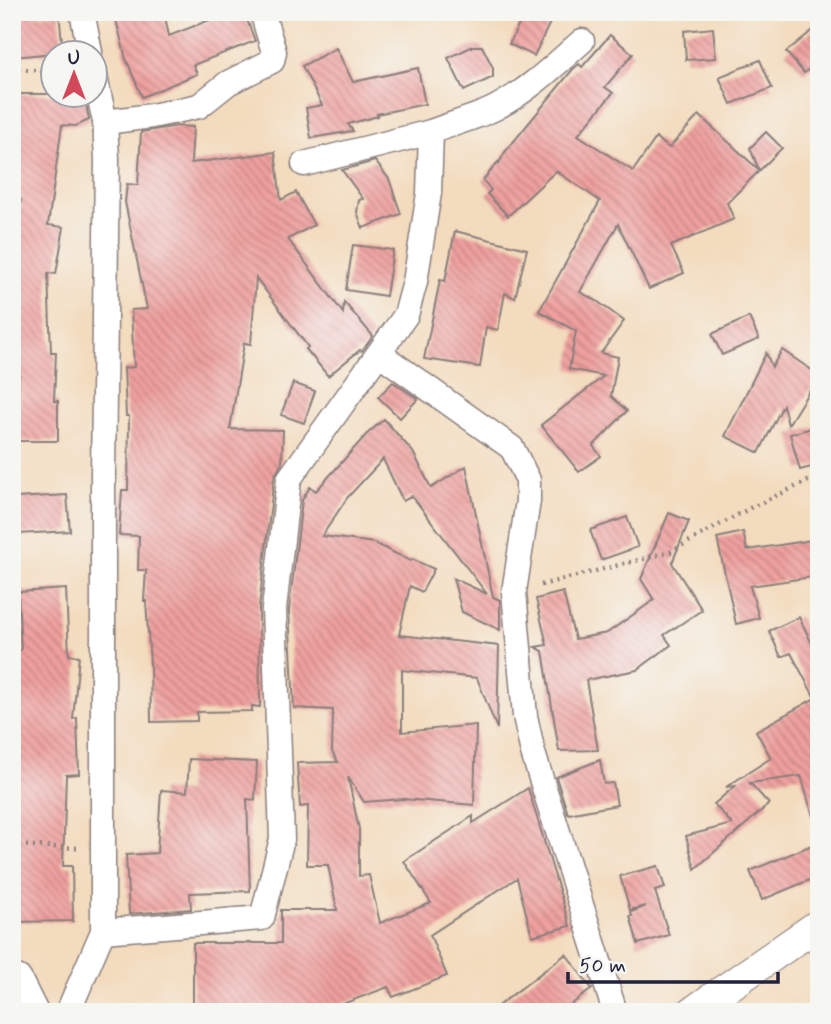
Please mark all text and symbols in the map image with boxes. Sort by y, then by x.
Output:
north arrow [38,38,108,108]
text: U [68,46,80,71]
scale bar [568,940,778,984]
text: 50 m [579,952,626,980]

